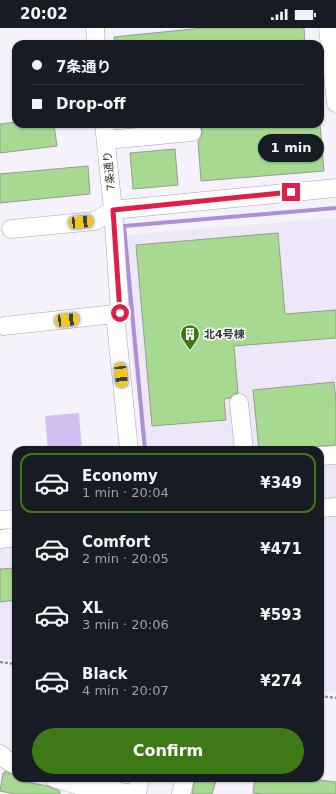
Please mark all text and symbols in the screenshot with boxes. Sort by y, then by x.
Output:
text: 20:02 [20,5,68,23]
text: 7条通り [56,58,111,76]
text: Drop-off [56,95,126,113]
callout: 1 min [258,134,324,162]
text: 1 min [271,140,311,155]
street label: 7条通り [101,150,118,192]
route end [282,183,300,201]
car [69,215,93,229]
route start [111,304,129,322]
car [54,313,80,327]
building icon: 北4号棟 [179,323,201,351]
place label: 北4号棟 [204,328,245,341]
car [114,362,128,388]
icon: car [34,465,70,501]
text: Economy [82,467,158,485]
text: ¥349 [260,474,302,492]
text: 1 min · 20:04 [82,485,169,500]
icon: car [34,531,70,567]
text: Comfort [82,533,150,551]
text: ¥471 [260,540,302,558]
text: 2 min · 20:05 [82,551,169,566]
icon: car [34,597,70,633]
text: XL [82,599,103,617]
text: ¥593 [260,606,302,624]
text: 3 min · 20:06 [82,617,169,632]
icon: car [34,663,70,699]
text: Black [82,665,128,683]
text: ¥274 [260,672,302,690]
text: 4 min · 20:07 [82,683,169,698]
button: Confirm [32,728,304,774]

